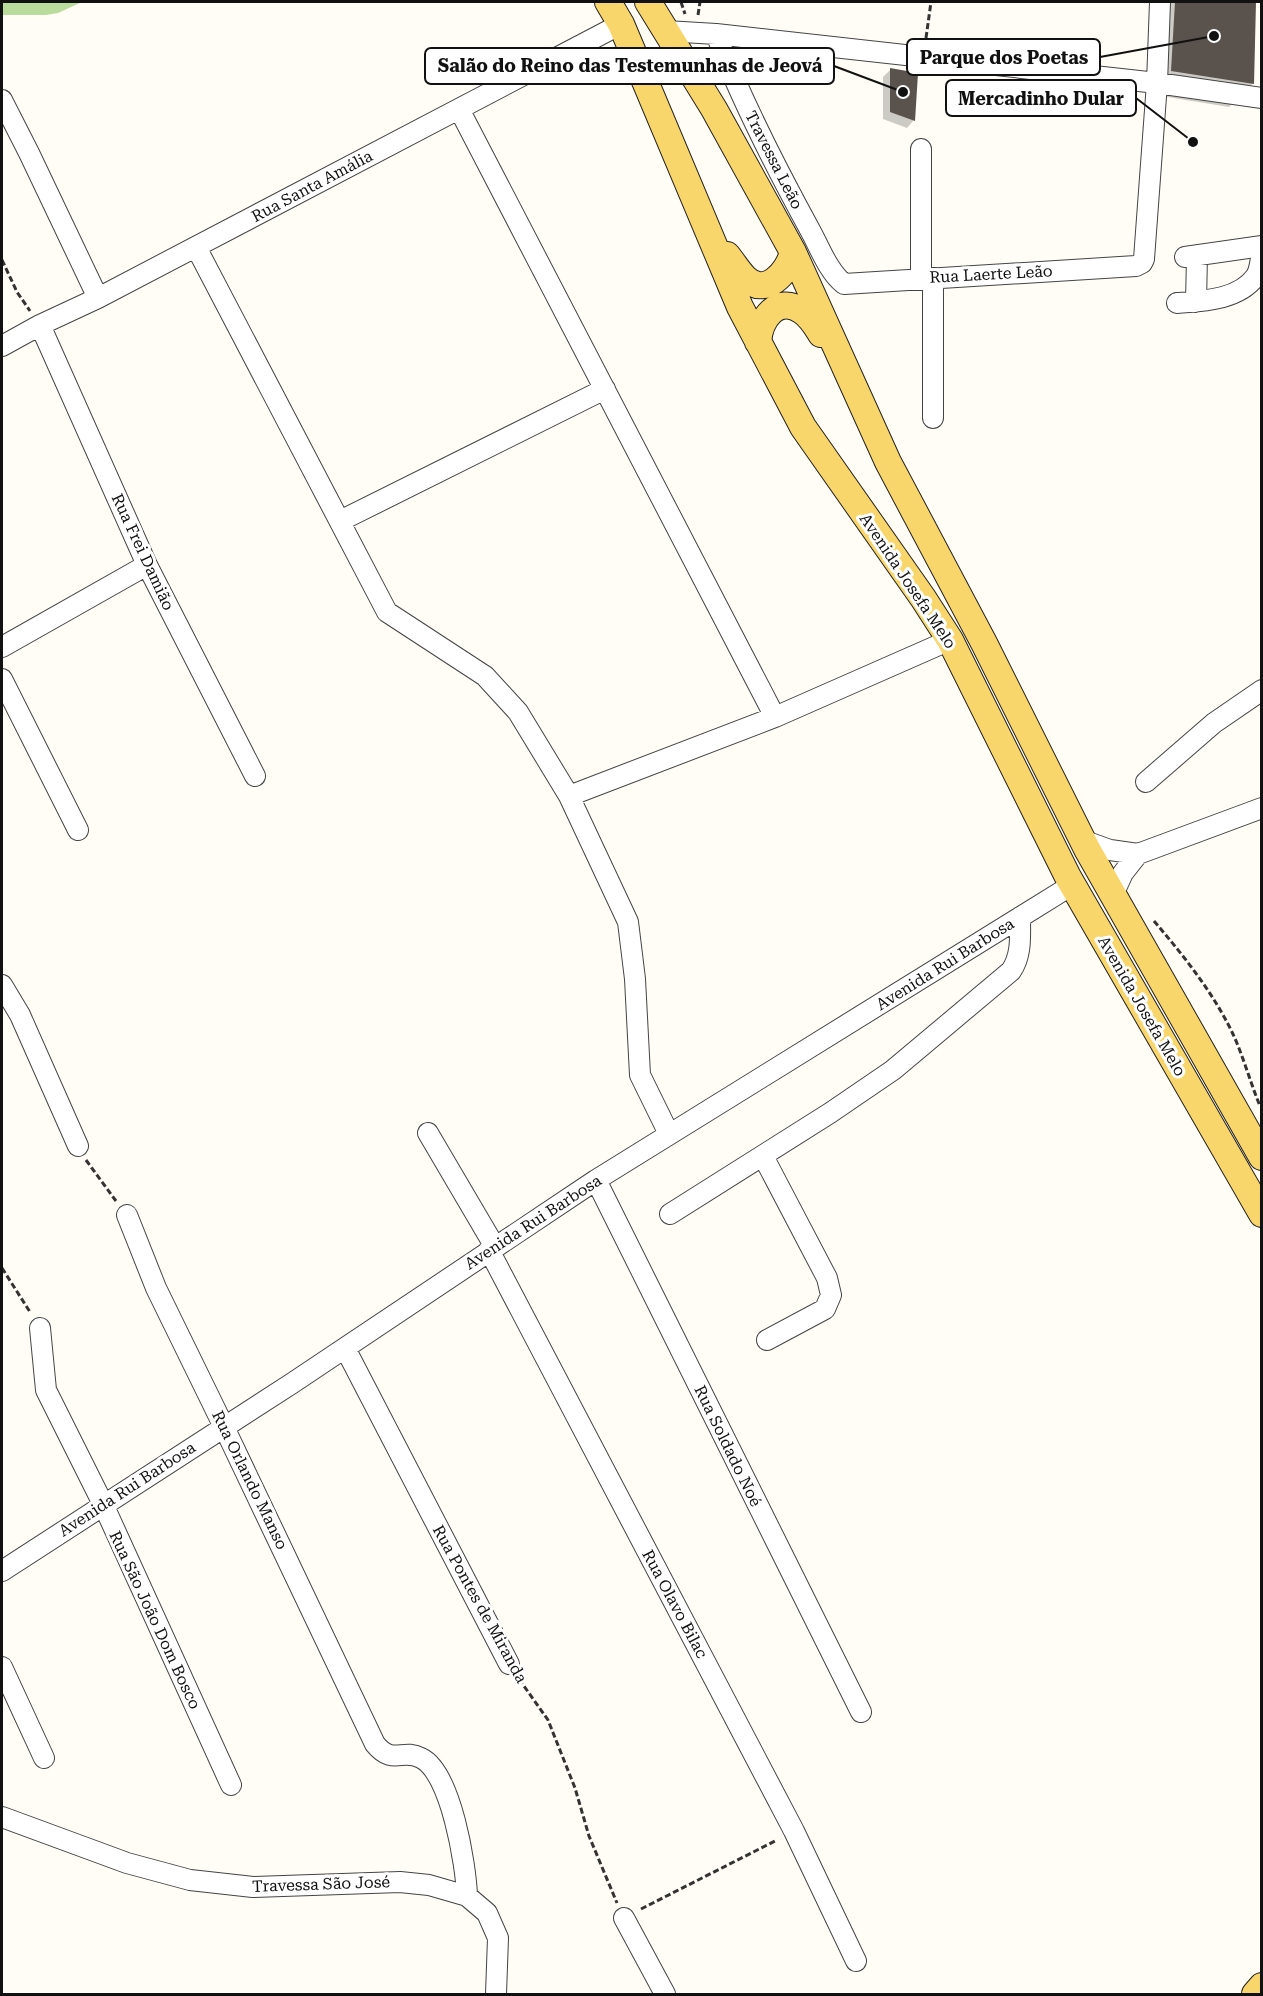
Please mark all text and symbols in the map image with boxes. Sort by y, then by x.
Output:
callout: Parque dos Poetas [907,39,1100,75]
text: Parque dos Poetas [920,47,1088,68]
callout: Salão do Reino das Testemunhas de Jeová [425,48,834,84]
text: Salão do Reino das Testemunhas de Jeová [438,55,823,76]
callout: Mercadinho Dular [946,80,1136,116]
text: Mercadinho Dular [958,88,1124,109]
street label: Travessa Leão [741,108,807,212]
street label: Rua Santa Amália [248,146,376,226]
street label: Rua Laerte Leão [929,261,1053,287]
street label: Rua Frei Damião [108,491,178,613]
street label: Avenida Josefa Melo [856,510,960,652]
street label: Avenida Rui Barbosa [873,914,1018,1014]
street label: Avenida Josefa Melo [1094,932,1190,1080]
street label: Avenida Rui Barbosa [461,1171,605,1273]
street label: Rua Soldado Noé [690,1382,766,1510]
street label: Rua Orlando Manso [208,1407,292,1553]
street label: Avenida Rui Barbosa [55,1438,199,1540]
street label: Rua Pontes de Miranda [429,1522,532,1687]
street label: Rua São João Dom Bosco [105,1528,205,1712]
street label: Rua Olavo Bilac [638,1546,712,1662]
street label: Travessa São José [252,1872,391,1896]

